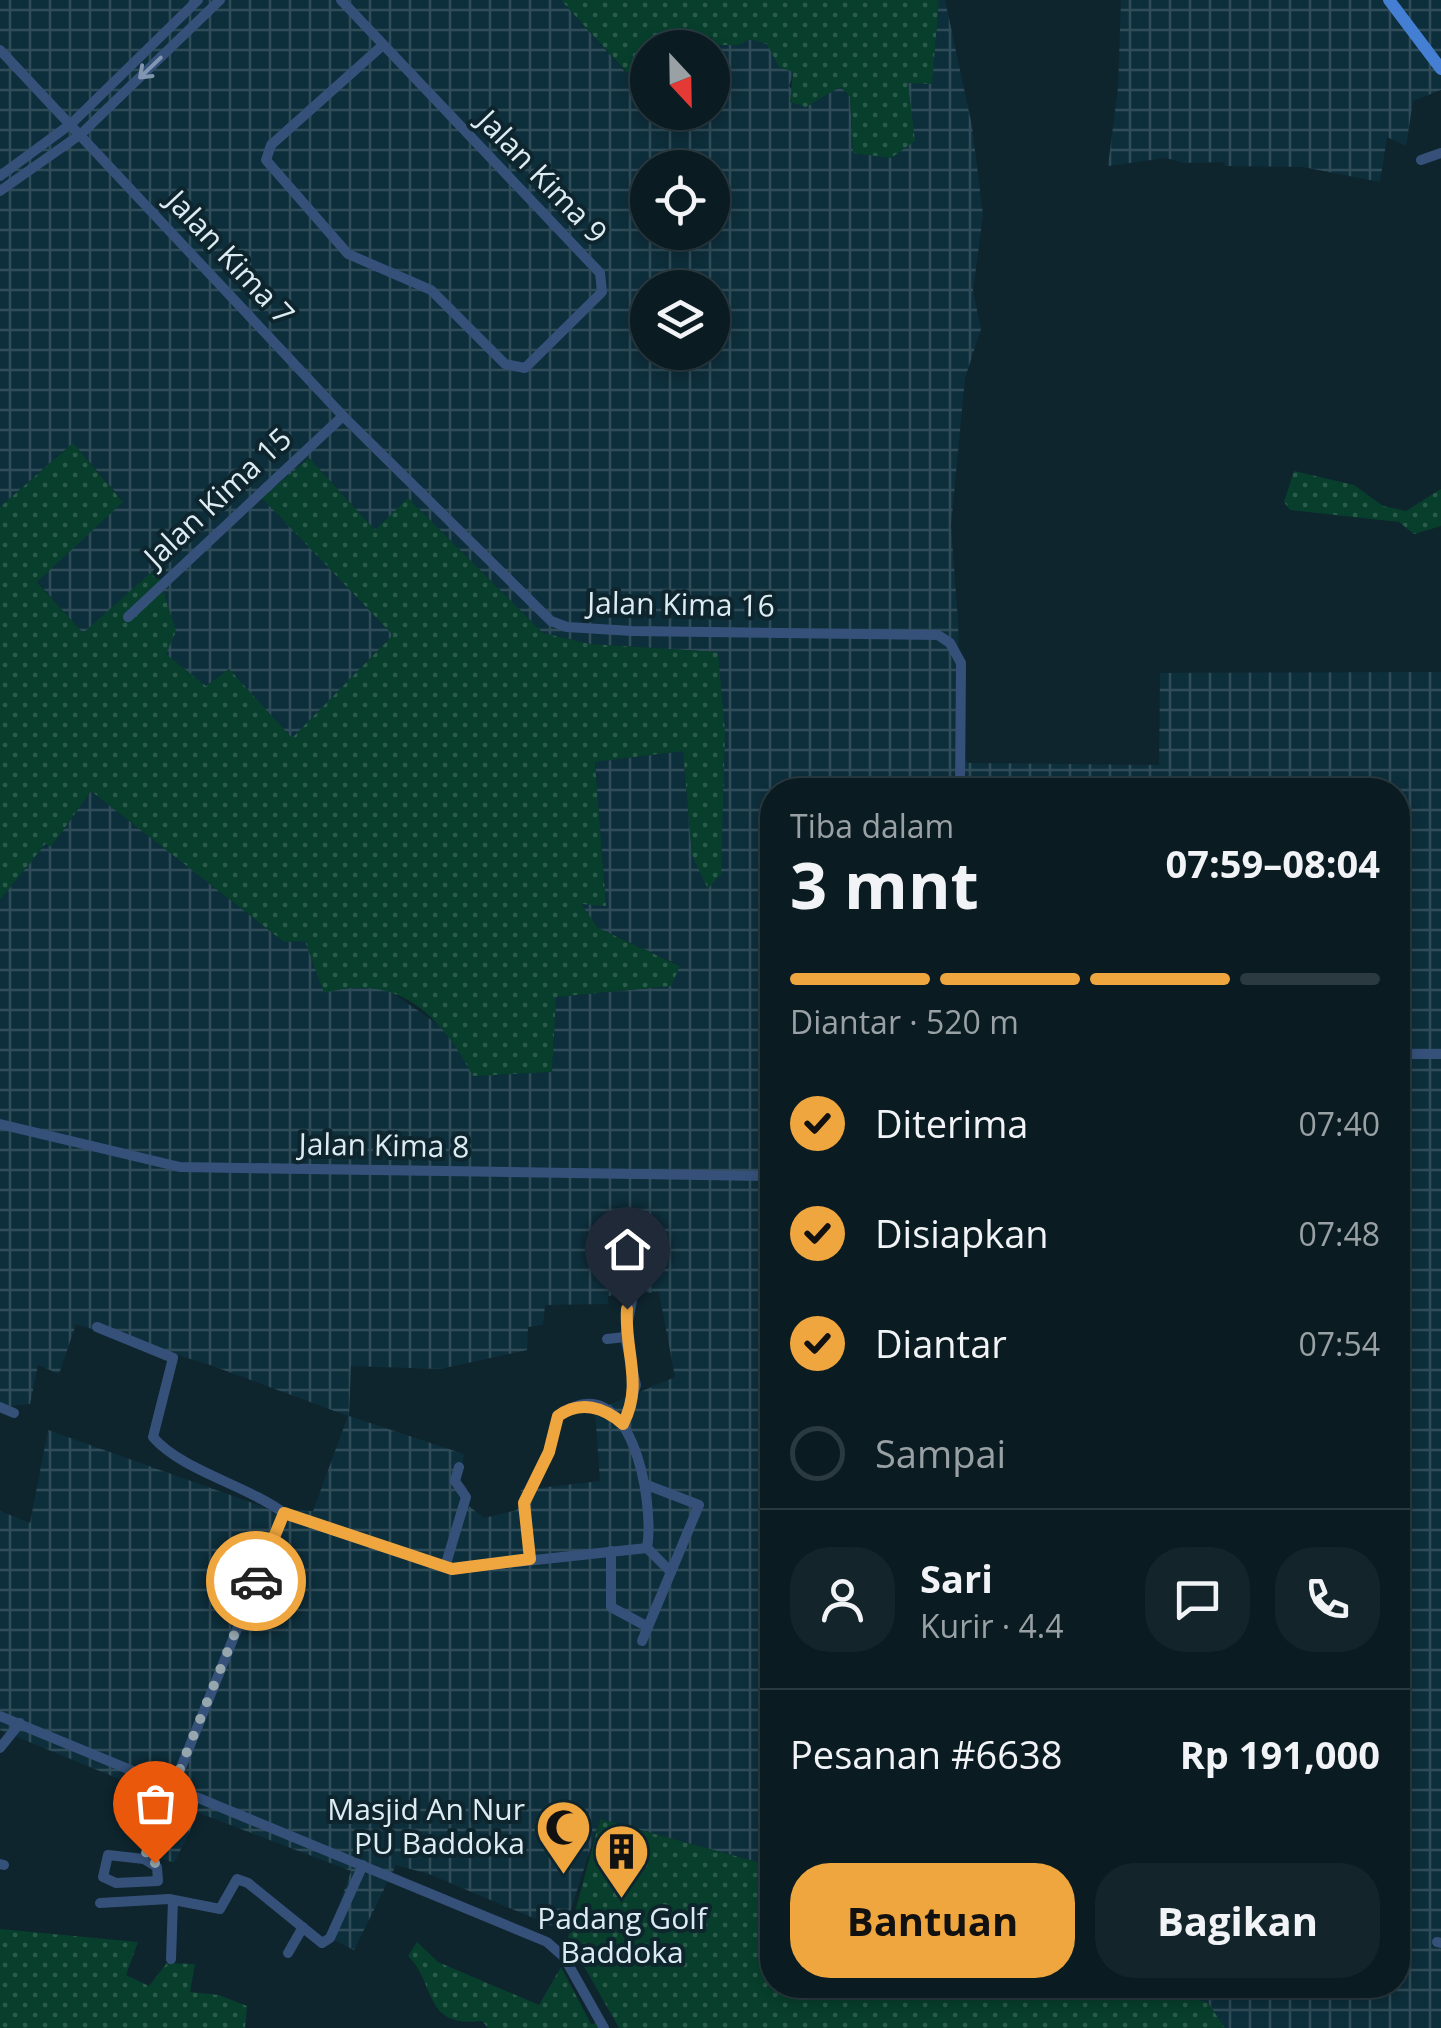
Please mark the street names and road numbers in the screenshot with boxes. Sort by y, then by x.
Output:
street label: Jalan Kima 9 [467,98,617,252]
street label: Jalan Kima 7 [156,178,304,333]
street label: Jalan Kima 15 [132,418,300,578]
street label: Jalan Kima 16 [584,581,775,626]
street label: Jalan Kima 8 [295,1122,470,1166]

